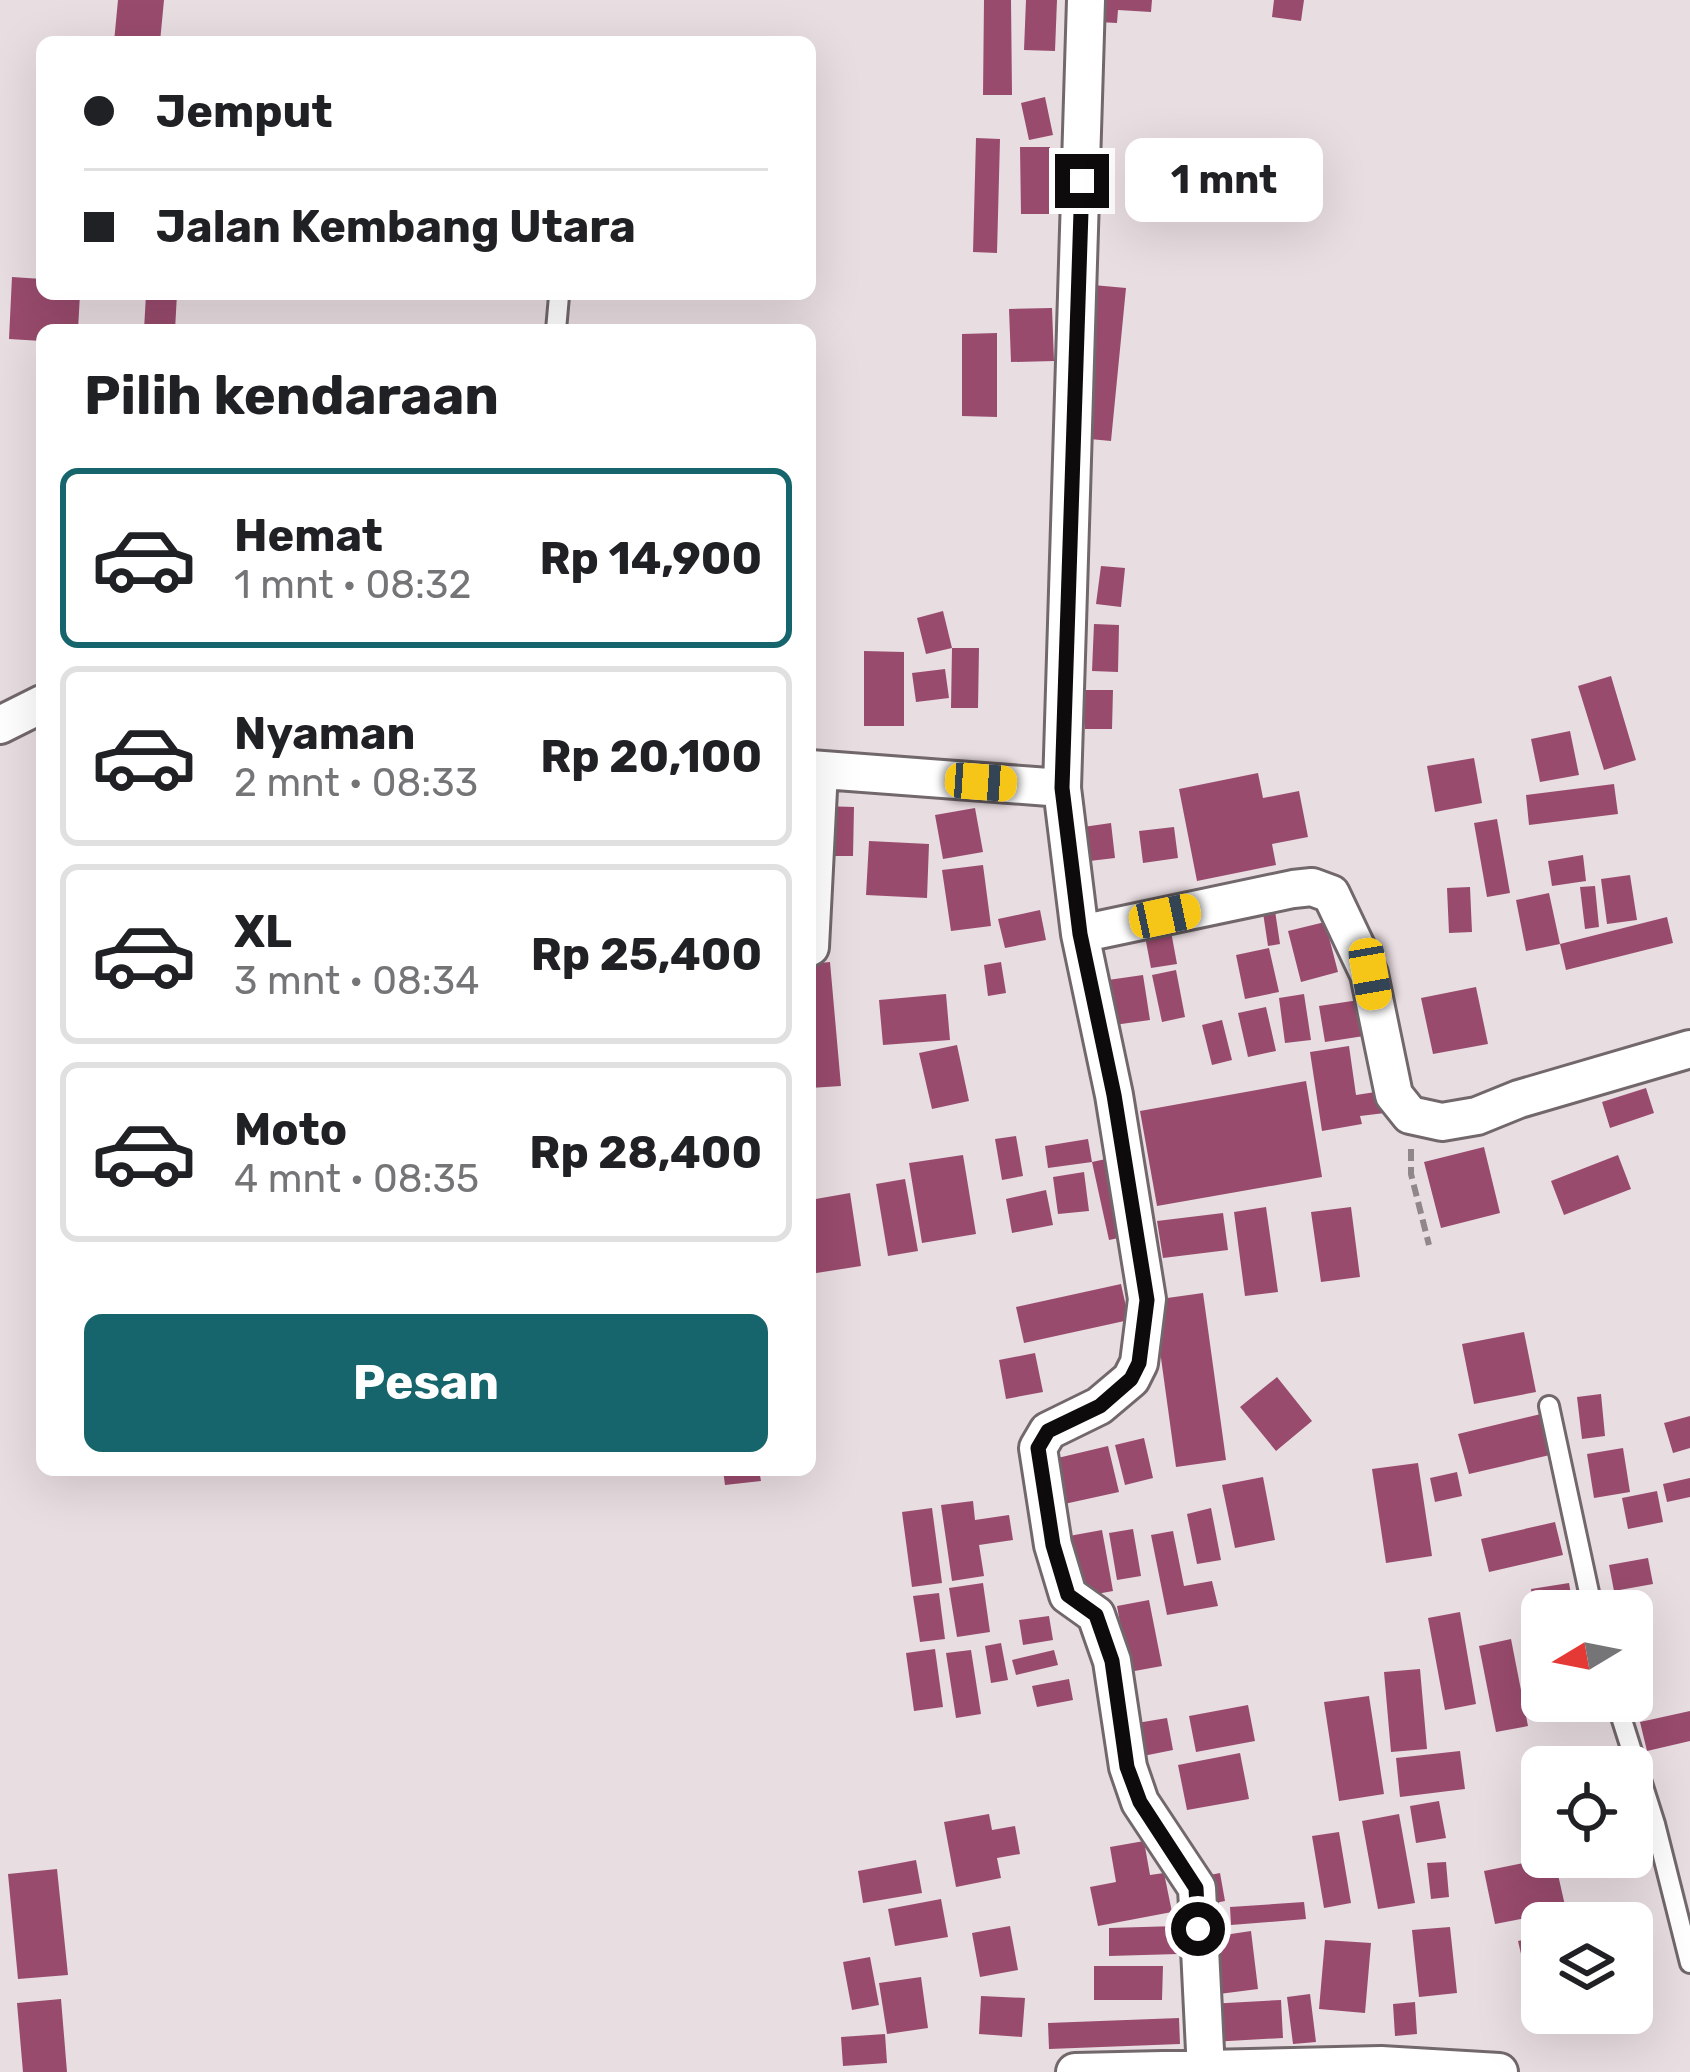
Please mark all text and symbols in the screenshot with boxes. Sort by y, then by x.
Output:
text: Jemput [156,85,332,138]
callout: 1 mnt [1124,139,1322,223]
route end [1055,154,1109,208]
text: 1 mnt [1171,157,1277,203]
text: Jalan Kembang Utara [156,200,636,253]
text: Pilih kendaraan [84,364,499,428]
icon: car [90,504,198,612]
text: Hemat [234,509,383,562]
text: Rp 14,900 [539,532,762,585]
text: 1 mnt · 08:32 [234,562,471,608]
icon: car [90,702,198,810]
text: Nyaman [234,707,415,760]
text: Rp 20,100 [540,730,762,783]
text: 2 mnt · 08:33 [234,760,478,806]
car [944,762,1018,802]
car [1126,891,1204,941]
icon: car [90,900,198,1008]
text: XL [234,905,292,958]
text: Rp 25,400 [531,928,762,981]
car [1346,935,1394,1013]
text: 3 mnt · 08:34 [234,958,479,1004]
icon: car [90,1098,198,1206]
text: Moto [234,1103,347,1156]
text: Rp 28,400 [529,1126,762,1179]
text: 4 mnt · 08:35 [234,1156,479,1202]
button: Pesan [84,1314,768,1452]
north arrow [1521,1590,1653,1722]
map controls [1521,1590,1653,2034]
button: locate [1521,1746,1653,1878]
route start [1171,1902,1225,1956]
button: layers [1521,1902,1653,2034]

